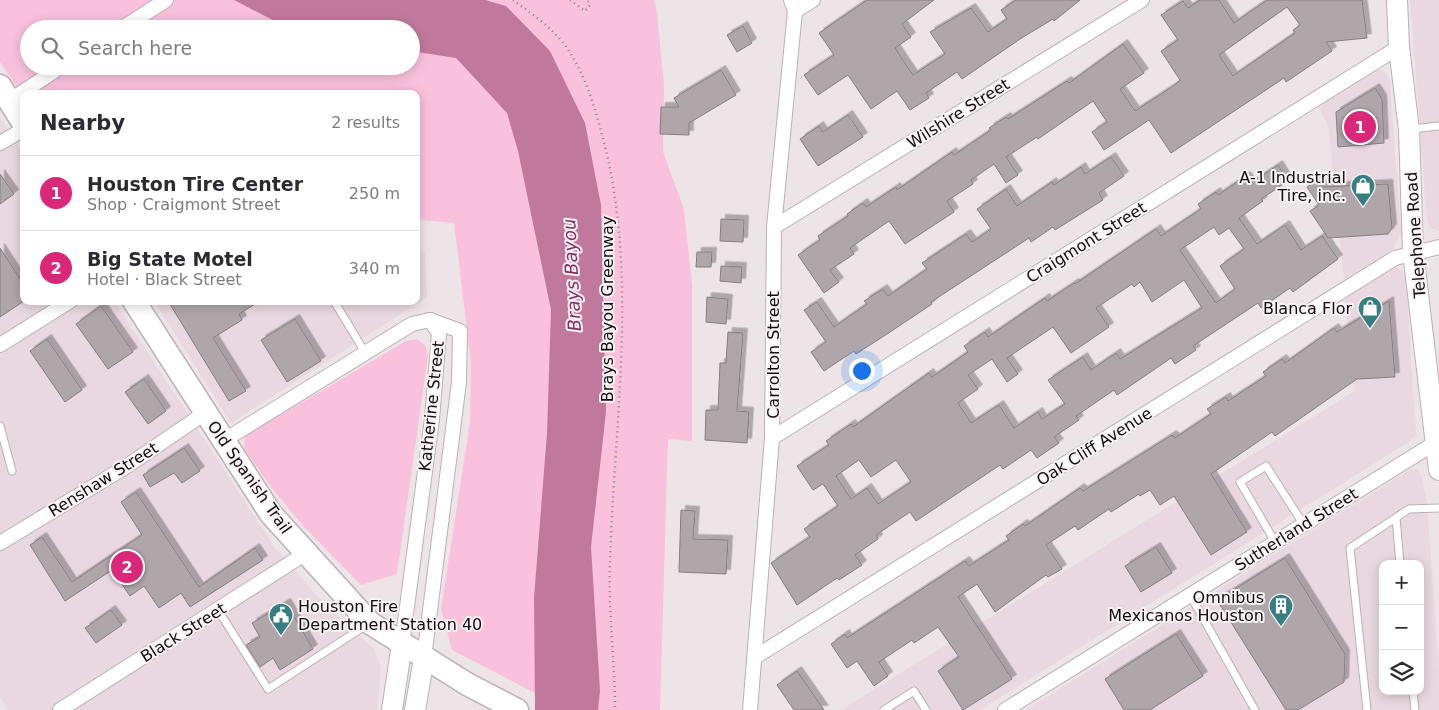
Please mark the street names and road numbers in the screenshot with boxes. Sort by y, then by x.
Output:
street label: Wilshire Street [904,74,1013,152]
street label: Telephone Road [1402,171,1429,300]
street label: Craigmont Street [1023,198,1150,287]
street label: Brays Bayou Greenway [598,216,617,402]
street label: Carrolton Street [764,291,783,419]
street label: Katherine Street [415,340,448,472]
street label: Oak Cliff Avenue [1033,403,1155,490]
street label: Old Spanish Trail [204,417,296,537]
street label: Renshaw Street [45,438,161,521]
street label: Sutherland Street [1231,484,1361,575]
street label: Black Street [137,599,229,666]

